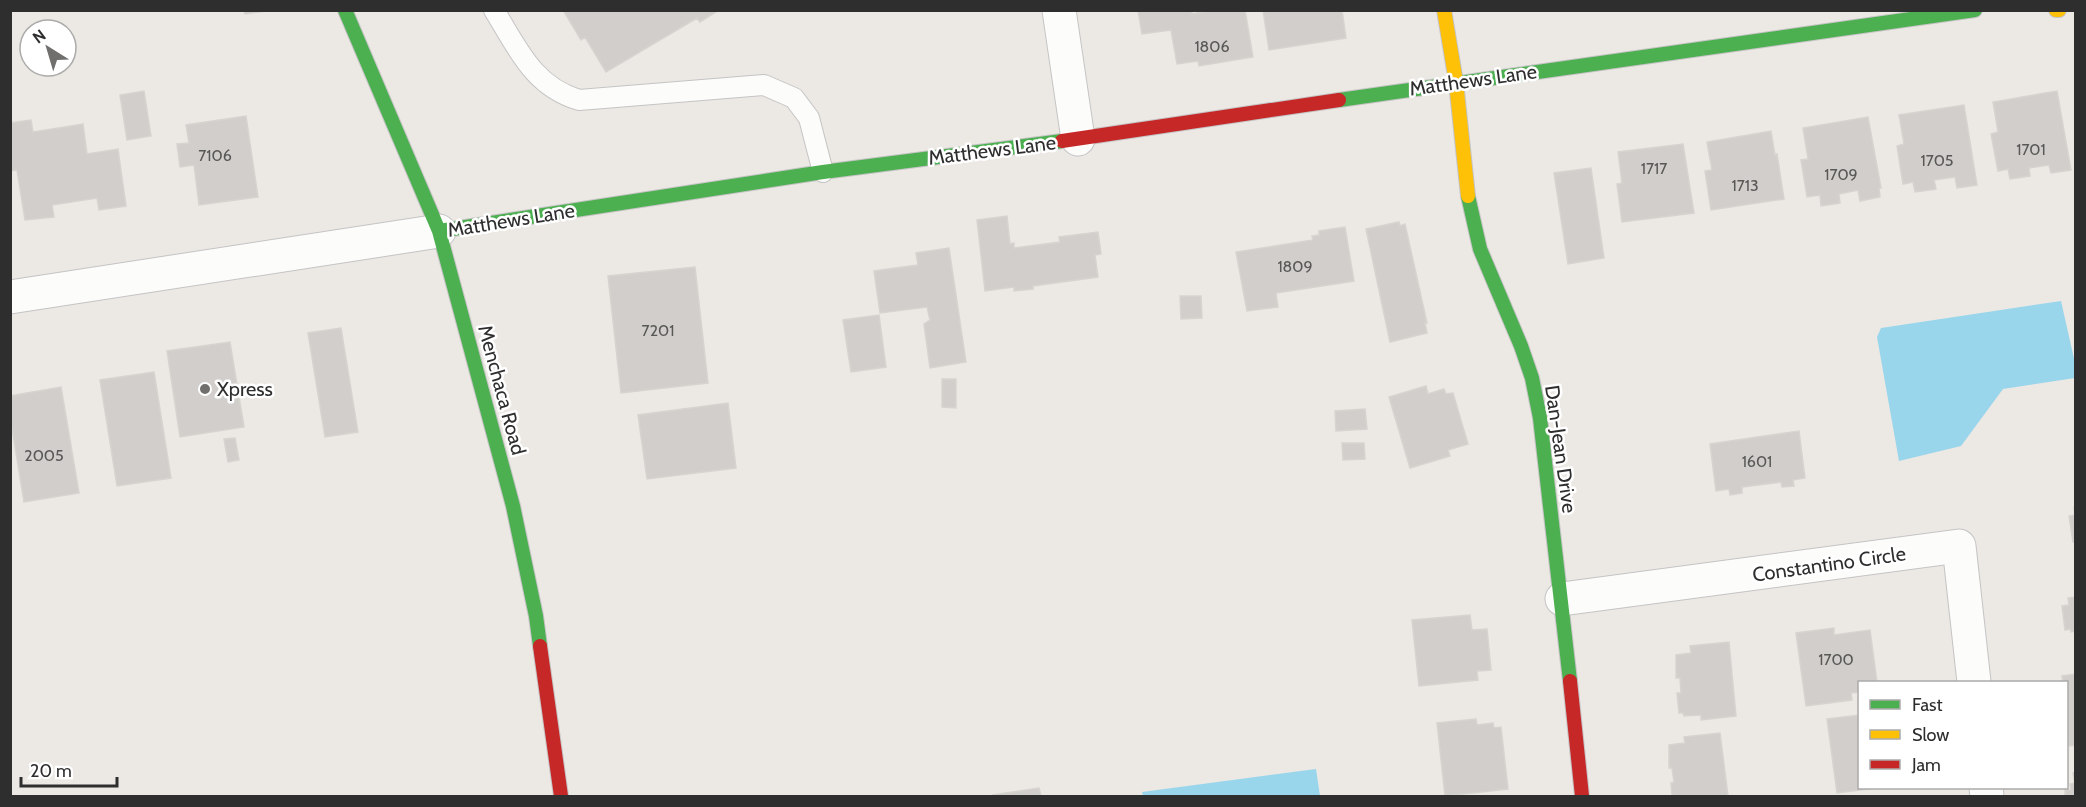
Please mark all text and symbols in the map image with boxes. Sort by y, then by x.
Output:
north arrow [18,18,78,78]
text: N [29,25,50,47]
house number: 1806 [1194,37,1230,56]
street label: Matthews Lane [1408,59,1538,101]
street label: Matthews Lane [927,130,1057,170]
house number: 1701 [2016,140,2046,159]
house number: 7106 [198,146,232,165]
house number: 1705 [1921,151,1953,170]
house number: 1717 [1641,159,1667,178]
house number: 1709 [1824,165,1858,184]
house number: 1713 [1731,176,1759,195]
street label: Matthews Lane [446,198,576,242]
house number: 1809 [1277,257,1313,276]
house number: 7201 [642,321,674,340]
street label: Menchaca Road [473,322,531,458]
place label: Xpress [217,377,273,401]
marker: Xpress [198,382,212,396]
street label: Dan-Jean Drive [1540,384,1582,514]
house number: 2005 [24,446,64,465]
house number: 1601 [1742,452,1772,471]
street label: Constantino Circle [1751,541,1907,587]
house number: 1700 [1818,650,1854,669]
legend [1858,681,2068,789]
text: Fast [1912,694,1943,716]
text: Slow [1912,724,1949,746]
scale bar [21,750,117,788]
text: Jam [1911,754,1941,776]
text: 20 m [30,760,72,782]

